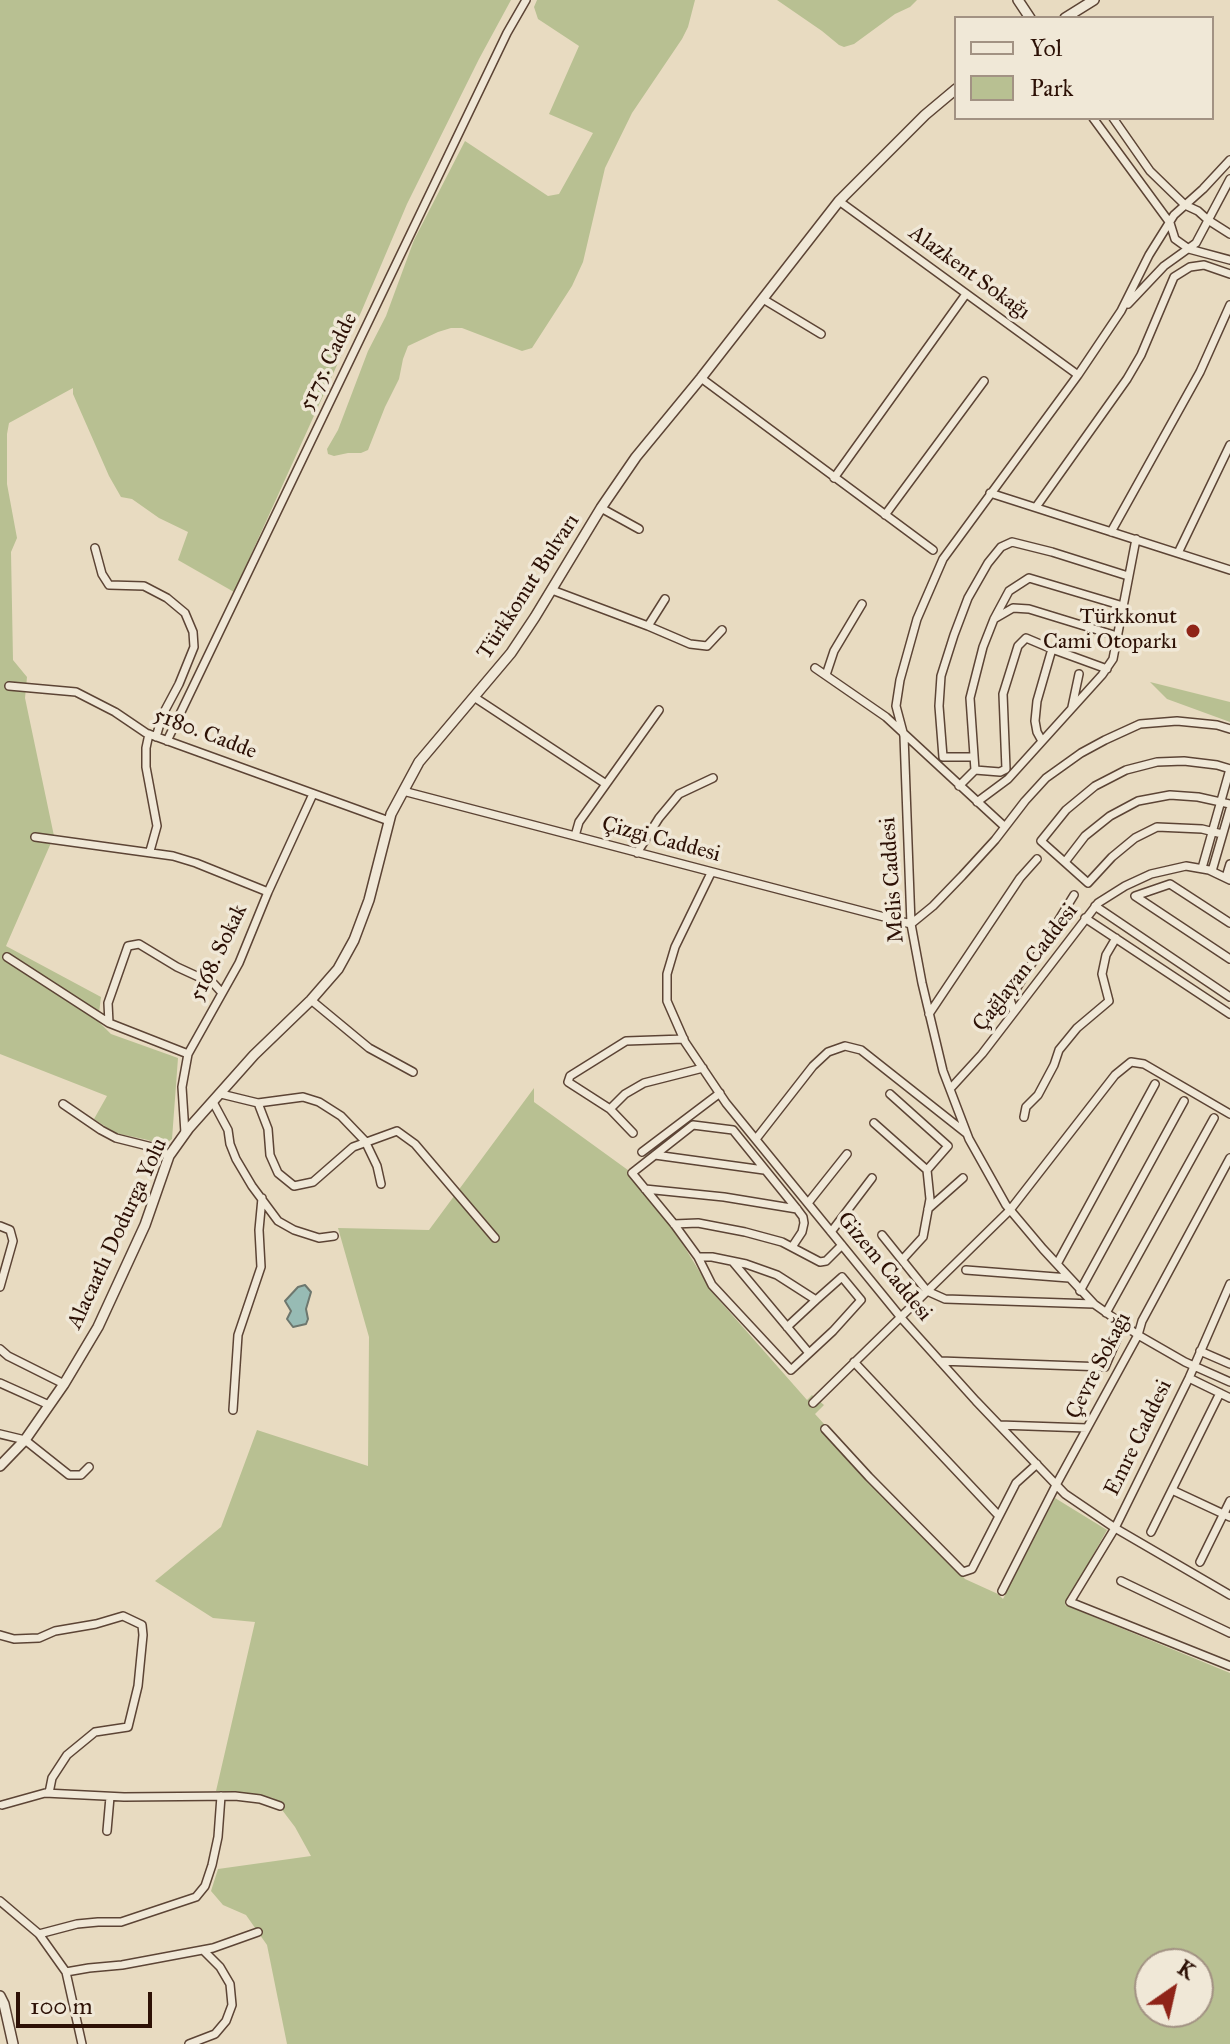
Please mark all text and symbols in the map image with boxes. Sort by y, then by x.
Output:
legend [954,16,1214,120]
text: Yol [1030,33,1062,63]
text: Park [1030,73,1073,103]
street label: Alazkent Sokağı [903,220,1035,326]
street label: 5175. Cadde [294,309,364,415]
street label: Türkkonut Bulvarı [472,509,586,665]
place label: Türkkonut Cami Otoparkı [1043,605,1177,656]
marker: Türkkonut Cami Otoparkı [1184,622,1202,640]
street label: 5180. Cadde [150,702,260,766]
street label: Çizgi Caddesi [599,811,723,869]
street label: Melis Caddesi [875,816,911,944]
street label: Çağlayan Caddesi [968,899,1084,1037]
street label: 5168. Sokak [184,900,254,1006]
street label: Alacaatlı Dodurga Yolu [62,1134,174,1334]
street label: Gizem Caddesi [831,1207,937,1327]
street label: Çevre Sokağı [1061,1308,1137,1424]
street label: Emre Caddesi [1100,1376,1178,1500]
north arrow [1134,1948,1214,2028]
text: K [1173,1954,1201,1985]
scale bar [20,1976,156,2026]
text: 100 m [30,1991,93,2021]

